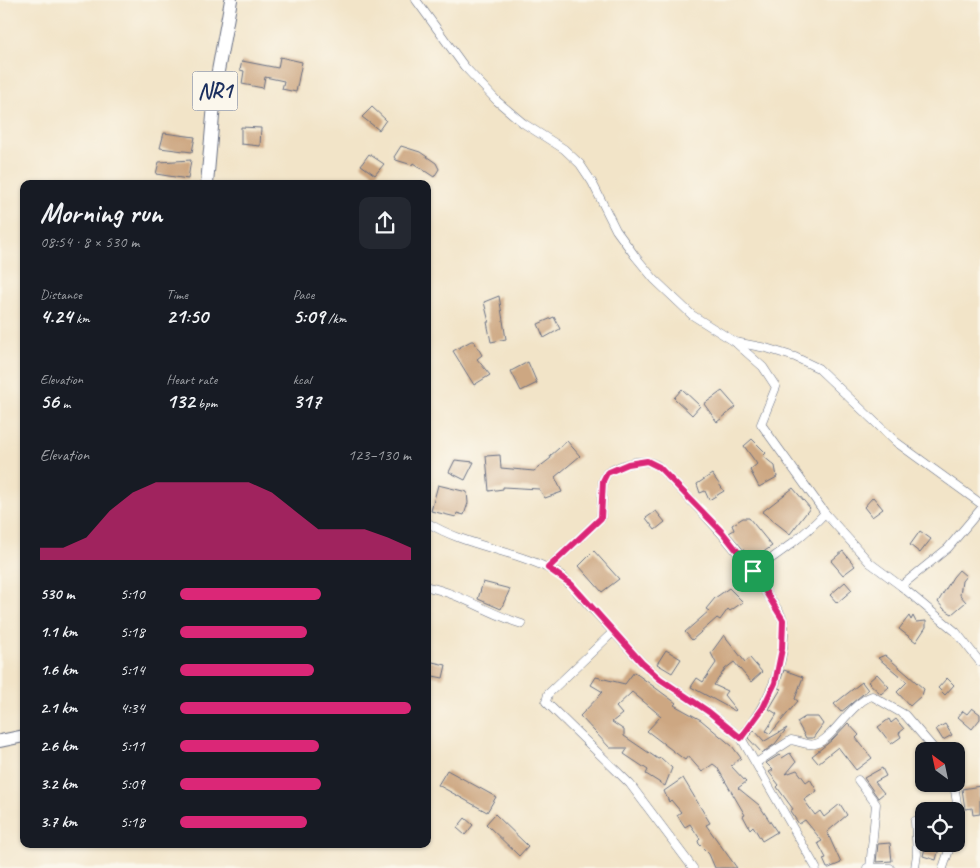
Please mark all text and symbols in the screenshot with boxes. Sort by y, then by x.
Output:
road number: NR1 [192,72,238,110]
text: Morning run [40,195,162,230]
button: share [359,197,411,249]
text: 08:54 · 8 × 530 m [40,232,139,252]
text: Distance [40,286,82,303]
text: Time [166,286,188,303]
text: Pace [293,286,314,303]
text: 4.24 [40,303,73,329]
text: 21:50 [166,303,208,329]
text: 5:09 [293,303,325,329]
text: km [73,310,90,327]
text: /km [325,310,346,327]
text: Elevation [40,371,83,388]
text: Heart rate [166,371,217,388]
text: kcal [293,371,311,388]
text: 56 [40,388,59,414]
text: 132 [166,388,195,414]
text: 317 [293,388,321,414]
text: m [59,395,70,412]
text: bpm [195,395,217,412]
text: Elevation [40,445,89,465]
text: 123–130 m [348,445,411,465]
pin [732,550,774,592]
icon: arrive [739,557,767,585]
text: 530 m [40,584,74,604]
text: 5:10 [120,584,145,604]
text: 1.1 km [40,622,77,642]
text: 5:18 [120,622,145,642]
text: 1.6 km [40,660,78,680]
text: 5:14 [120,660,145,680]
text: 2.1 km [40,698,77,718]
text: 4:34 [120,698,145,718]
text: 2.6 km [40,736,78,756]
text: 5:11 [120,736,145,756]
north arrow [915,742,965,792]
map controls [915,742,965,852]
text: 3.2 km [40,774,77,794]
text: 5:09 [120,774,145,794]
button: locate [915,802,965,852]
text: 3.7 km [40,812,77,832]
text: 5:18 [120,812,145,832]

